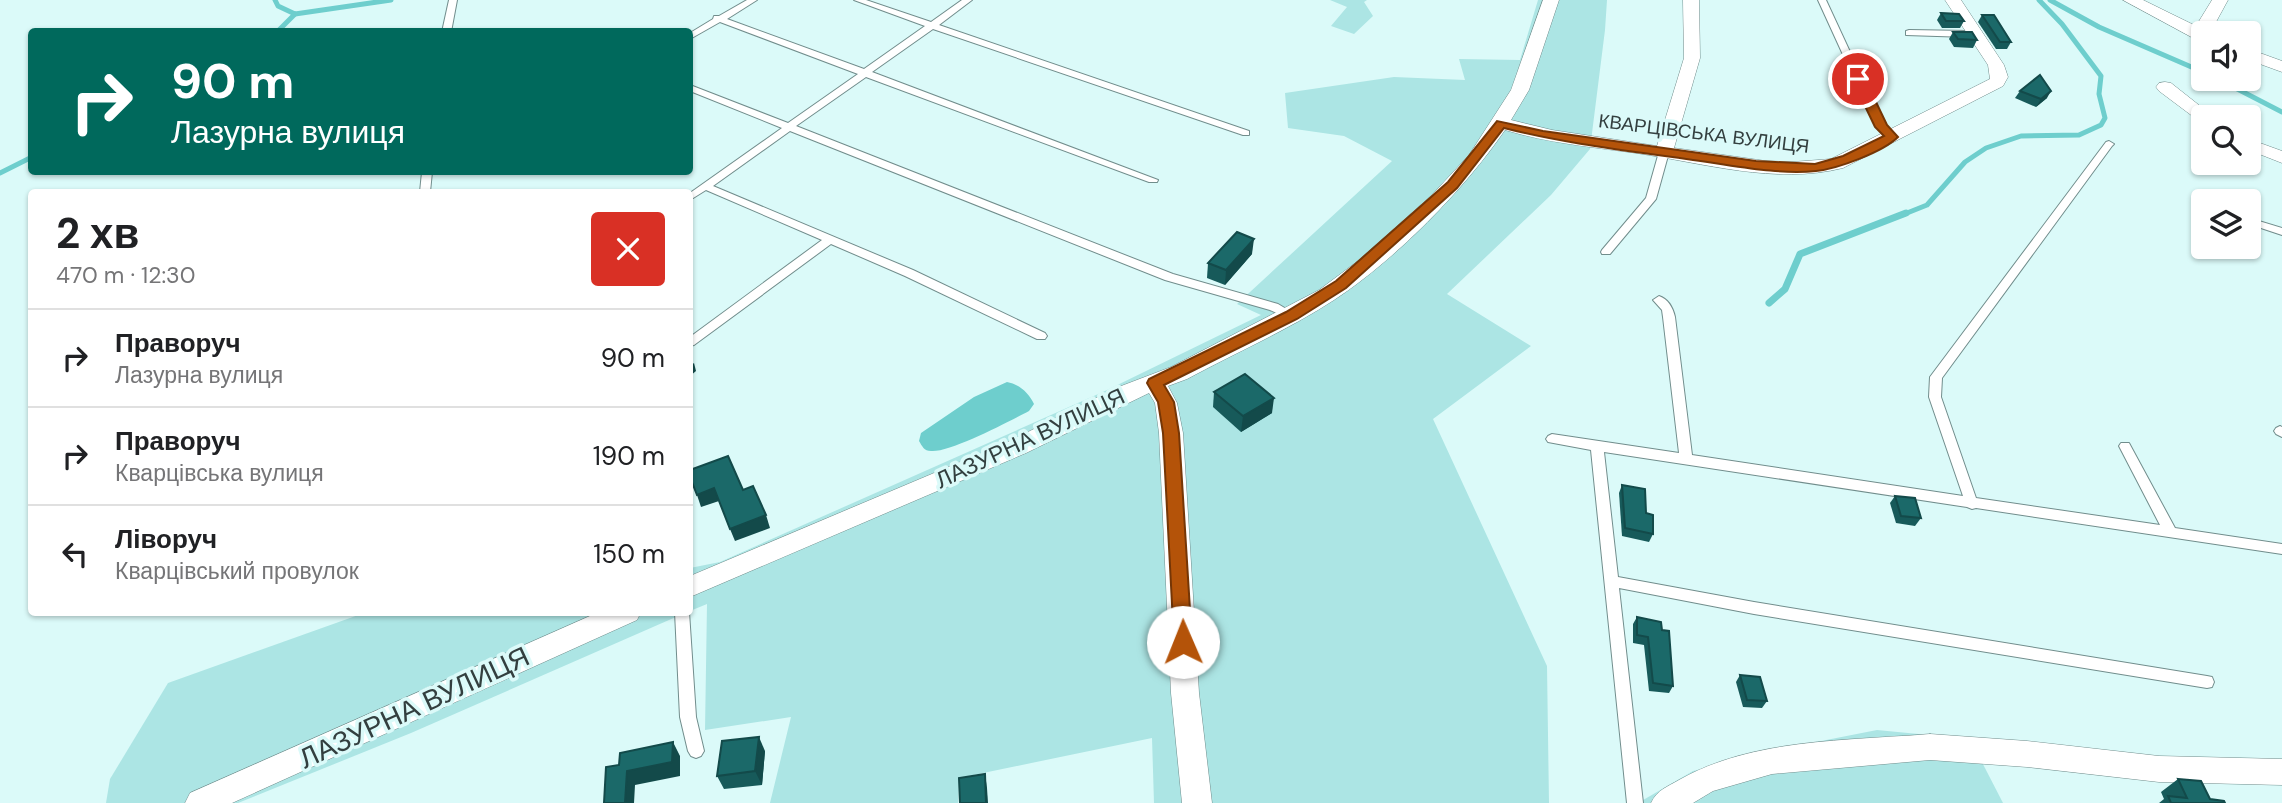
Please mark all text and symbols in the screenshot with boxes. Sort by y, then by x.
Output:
map controls [2191,21,2261,259]
button: sound [2191,21,2261,91]
text: 90 m [171,49,294,113]
pin [1828,49,1888,109]
icon: right [56,56,147,147]
icon: arrive [1839,60,1877,98]
button: search [2191,105,2261,175]
street label: КВАРЦІВСЬКА ВУЛИЦЯ [1597,108,1811,159]
text: Лазурна вулиця [171,111,405,153]
button: layers [2191,189,2261,259]
text: 2 хв [56,206,139,261]
button: close [591,212,665,286]
text: 470 m · 12:30 [56,260,195,290]
text: Праворуч [115,326,241,360]
icon: right [56,339,94,377]
text: 90 m [601,341,665,375]
text: Лазурна вулиця [115,360,283,390]
street label: ЛАЗУРНА ВУЛИЦЯ [931,381,1129,495]
text: Праворуч [115,424,241,458]
icon: right [56,437,94,475]
text: 190 m [593,439,665,473]
text: Кварцівська вулиця [115,458,324,488]
text: Ліворуч [115,522,217,556]
icon: left [56,535,94,573]
text: 150 m [593,537,665,571]
text: Кварцівський провулок [115,556,359,586]
position arrow [1146,605,1220,679]
street label: ЛАЗУРНА ВУЛИЦЯ [293,638,535,777]

